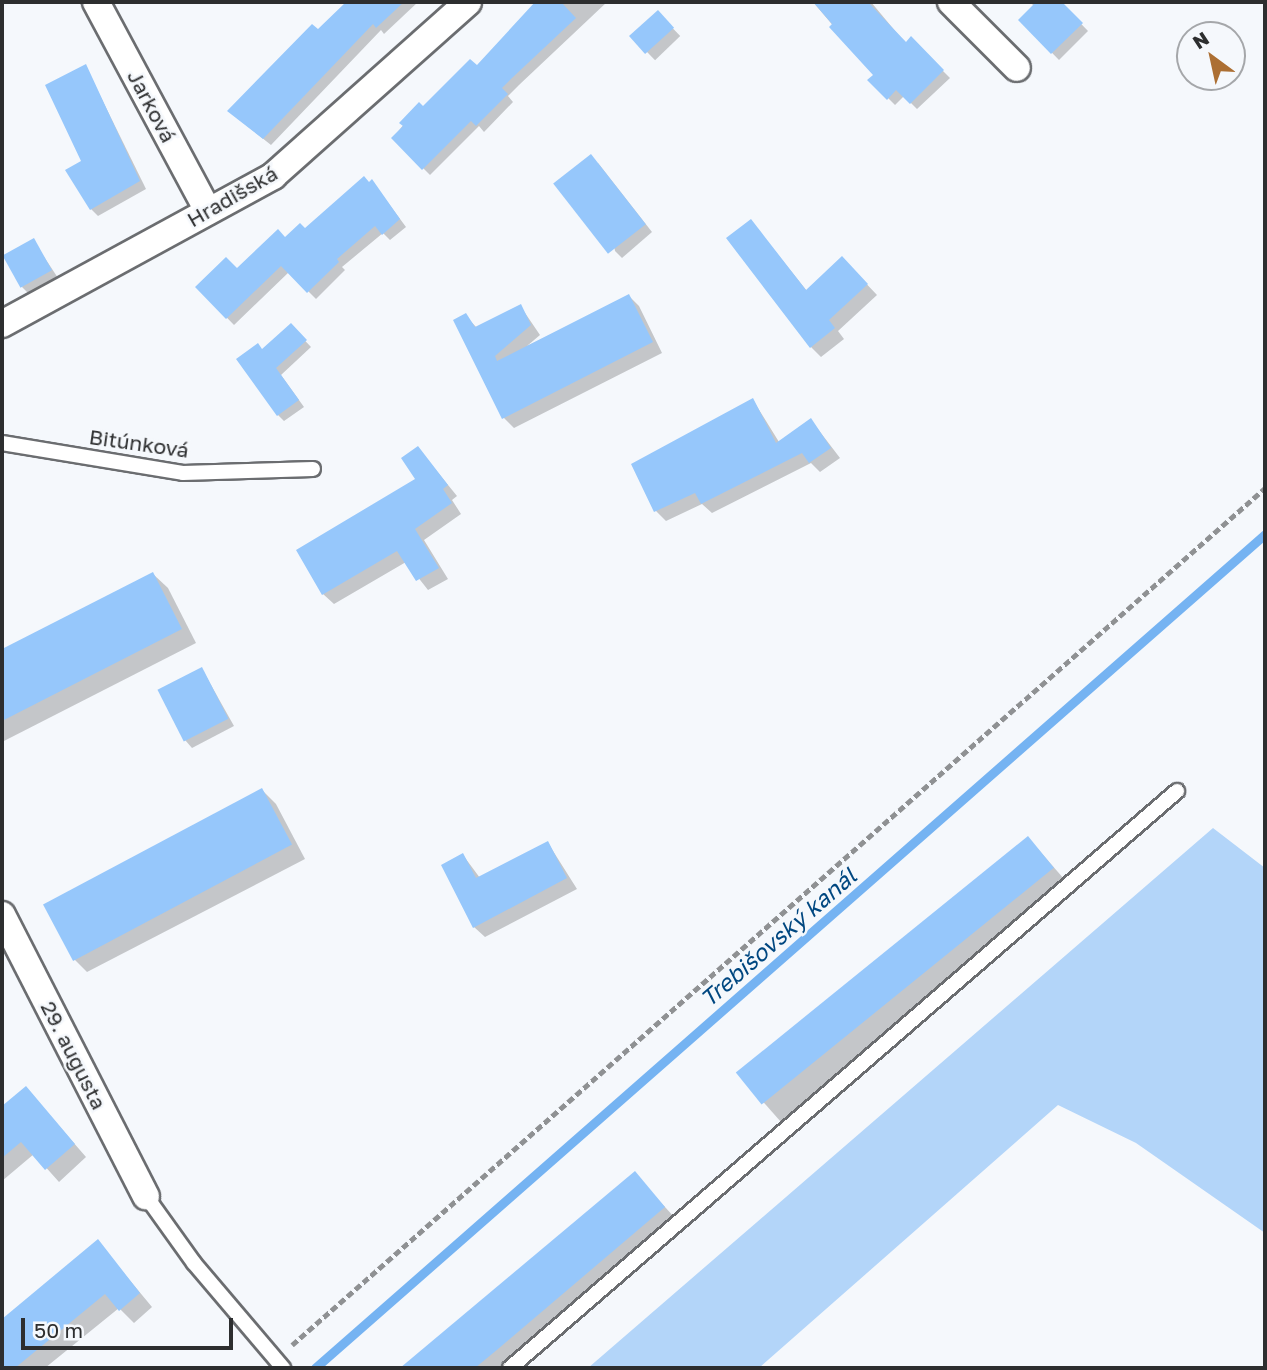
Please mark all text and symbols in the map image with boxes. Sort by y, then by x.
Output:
north arrow [1176,21,1246,91]
text: N [1188,26,1213,53]
street label: Jarková [122,66,182,146]
street label: Hradišská [182,160,282,232]
street label: Bitúnková [88,424,190,462]
water label: Trebišovský kanál [694,862,862,1012]
street label: 29. augusta [36,997,112,1113]
scale bar [24,1304,236,1348]
text: 50 m [34,1317,83,1343]

